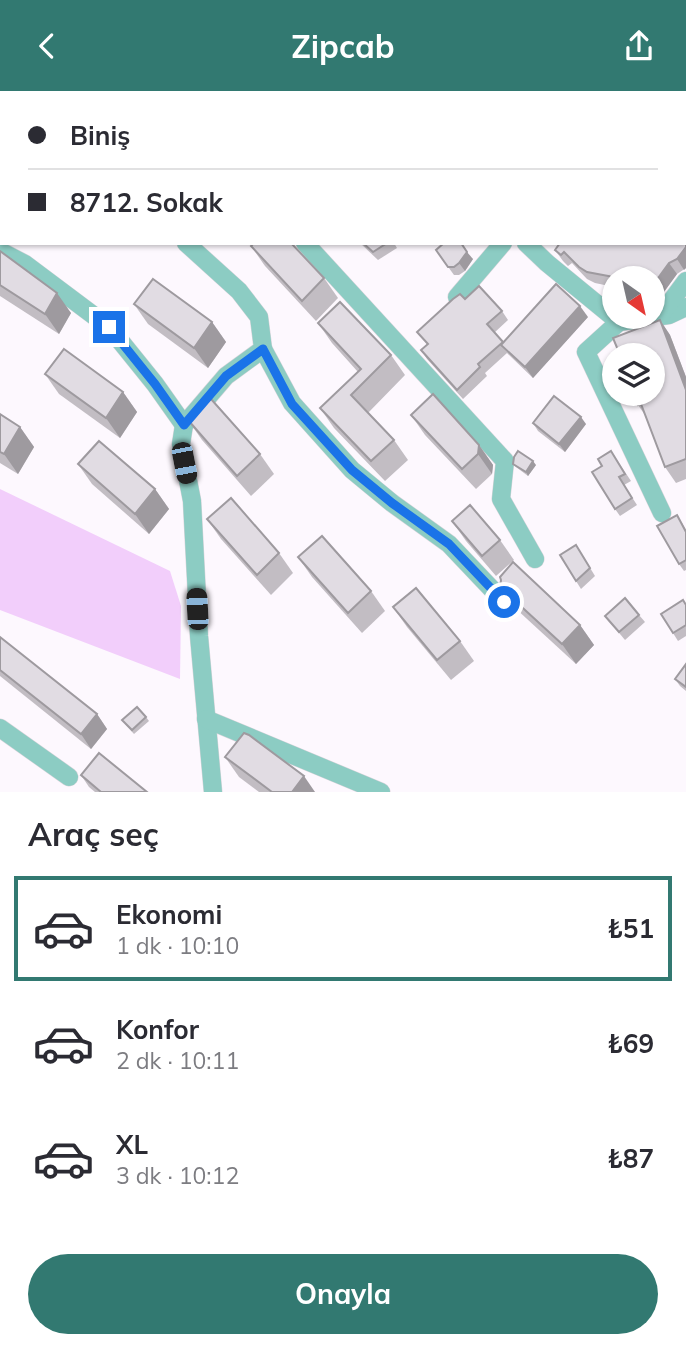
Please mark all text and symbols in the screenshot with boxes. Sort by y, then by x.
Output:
text: Zipcab [291,26,395,66]
icon: back [28,27,66,65]
icon: share [620,27,658,65]
text: Biniş [70,119,130,152]
text: 8712. Sokak [70,186,223,219]
north arrow [602,266,665,329]
map controls [602,266,665,406]
route end [93,311,125,343]
button: layers [602,343,665,406]
car [170,440,199,486]
route start [488,586,520,618]
car [186,587,209,631]
text: Araç seç [28,814,159,854]
icon: car [32,897,95,960]
text: Ekonomi [116,898,222,931]
text: ₺51 [607,912,654,945]
text: 1 dk · 10:10 [116,931,239,960]
icon: car [32,1012,95,1075]
text: Konfor [116,1013,199,1046]
text: ₺69 [607,1027,654,1060]
text: 2 dk · 10:11 [116,1046,239,1075]
icon: car [32,1127,95,1190]
text: XL [116,1128,148,1161]
text: ₺87 [607,1142,654,1175]
text: 3 dk · 10:12 [116,1161,239,1190]
button: Onayla [28,1254,658,1334]

